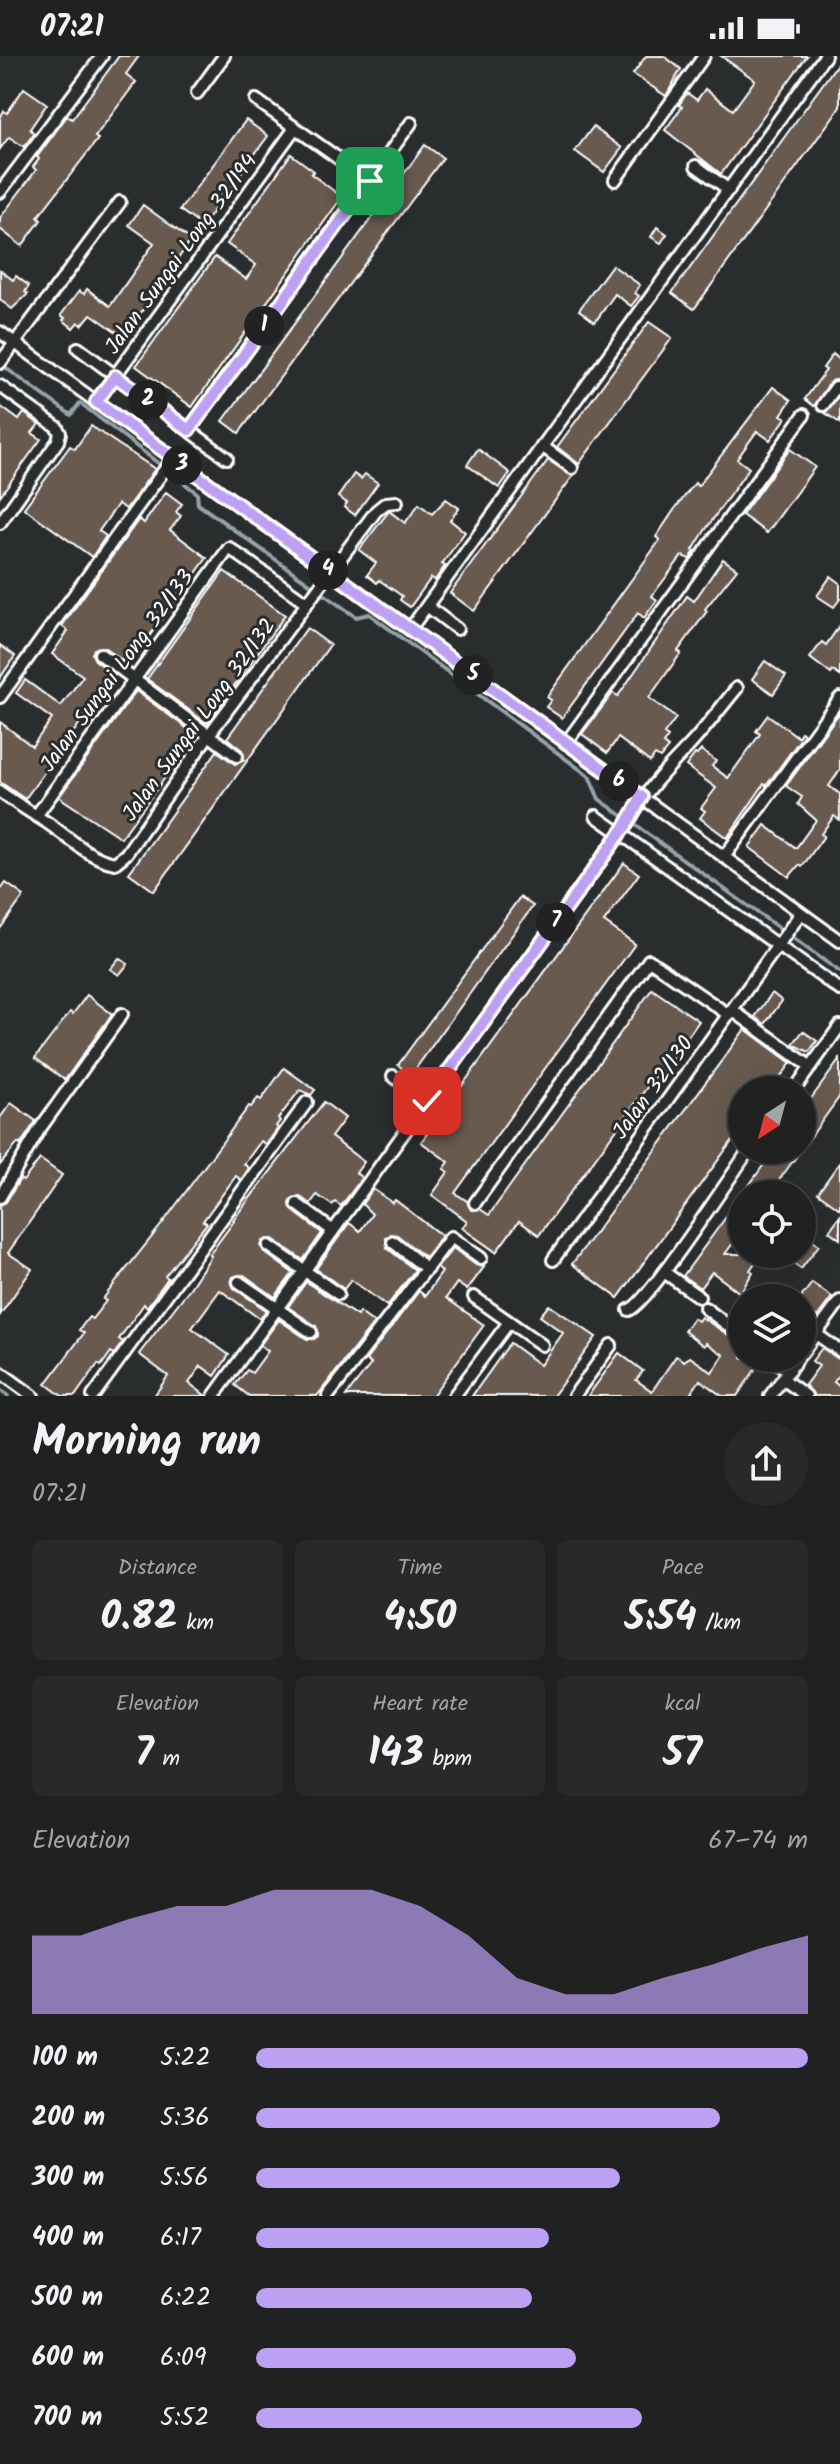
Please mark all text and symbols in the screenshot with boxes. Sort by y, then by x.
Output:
text: 07:21 [40,4,103,52]
street label: Jalan Sungai Long 32/194 [97,146,267,362]
pin [336,147,404,215]
icon: arrive [348,159,392,203]
pin: 1 [244,306,284,346]
text: 1 [261,308,267,343]
pin: 2 [128,380,168,420]
text: 2 [142,382,154,417]
pin: 3 [162,445,202,485]
text: 3 [176,447,188,482]
pin: 4 [308,550,348,590]
text: 4 [322,552,334,587]
street label: Jalan Sungai Long 32/133 [32,563,204,780]
street label: Jalan Sungai Long 32/132 [114,611,286,829]
pin: 5 [453,655,493,695]
text: 5 [467,657,479,692]
pin: 6 [599,761,639,801]
text: 6 [613,763,625,798]
pin: 7 [536,902,576,942]
text: 7 [551,904,561,939]
street label: Jalan 32/130 [604,1029,704,1147]
pin [393,1067,461,1135]
north arrow [728,1076,816,1164]
map controls [728,1076,816,1372]
icon: check [405,1079,449,1123]
button: locate [728,1180,816,1268]
button: layers [728,1284,816,1372]
text: Morning run [32,1408,261,1478]
button: share [724,1422,808,1506]
text: 07:21 [32,1473,87,1515]
text: Distance [118,1551,197,1586]
text: Time [398,1551,442,1586]
text: Pace [662,1551,704,1586]
text: 0.82 [101,1586,177,1650]
text: 4:50 [384,1586,456,1650]
text: 5:54 [624,1586,697,1650]
text: km [177,1606,214,1641]
text: /km [697,1606,741,1641]
text: Elevation [116,1687,199,1722]
text: Heart rate [372,1687,468,1722]
text: kcal [665,1687,701,1722]
text: 7 [135,1722,154,1786]
text: 143 [368,1722,424,1786]
text: 57 [663,1722,702,1786]
text: m [154,1742,180,1777]
text: bpm [424,1742,472,1777]
text: Elevation [32,1820,130,1862]
text: 67–74 m [708,1820,808,1862]
text: 100 m [32,2037,98,2079]
text: 5:22 [160,2037,211,2079]
text: 200 m [32,2097,105,2139]
text: 5:36 [160,2097,210,2139]
text: 300 m [32,2157,104,2199]
text: 5:56 [160,2157,209,2199]
text: 400 m [32,2217,104,2259]
text: 6:17 [160,2217,201,2259]
text: 500 m [32,2277,103,2319]
text: 6:22 [160,2277,211,2319]
text: 600 m [32,2337,104,2379]
text: 6:09 [160,2337,207,2379]
text: 700 m [32,2397,102,2439]
text: 5:52 [160,2397,209,2439]

